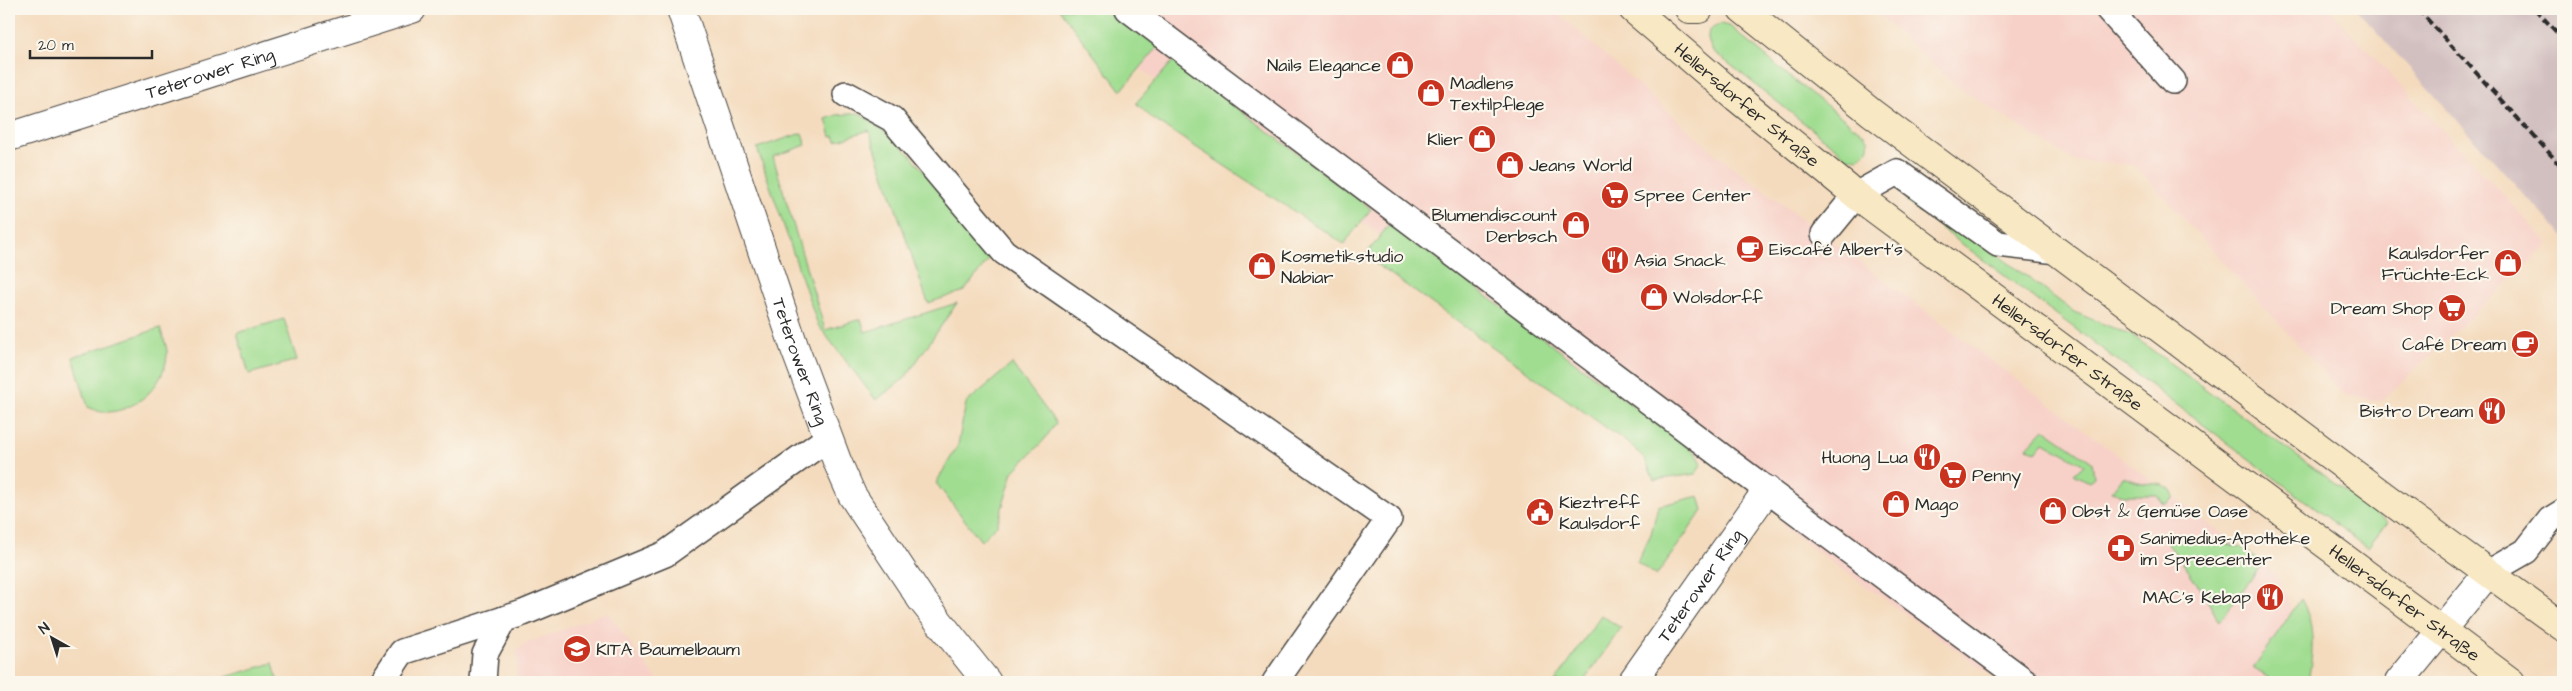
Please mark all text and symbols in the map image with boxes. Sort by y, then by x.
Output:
scale bar [30,28,152,60]
text: 20 m [38,35,74,56]
street label: Hellersdorfer Straße [1669,37,1825,173]
street label: Teterower Ring [143,41,278,105]
shop icon: Nails Elegance [1385,50,1415,80]
place label: Nails Elegance [1267,53,1381,79]
place label: Madlens Textilpflege [1450,71,1545,118]
shop icon: Madlens Textilpflege [1416,78,1446,108]
shop icon: Klier [1467,124,1497,154]
place label: Klier [1427,127,1463,152]
shop icon: Jeans World [1495,150,1525,180]
place label: Jeans World [1529,153,1632,178]
supermarket icon: Spree Center [1600,180,1630,210]
place label: Spree Center [1634,183,1751,208]
place label: Blumendiscount Derbsch [1432,203,1558,249]
shop icon: Blumendiscount Derbsch [1561,210,1591,240]
cafe icon: Eiscafé Albert's [1735,234,1765,264]
place label: Eiscafé Albert's [1769,237,1903,262]
place label: Kaulsdorfer Früchte-Eck [2381,241,2489,287]
place label: Kosmetikstudio Nabiar [1281,244,1403,290]
restaurant icon: Asia Snack [1600,245,1630,275]
place label: Asia Snack [1634,248,1726,273]
shop icon: Kaulsdorfer Früchte-Eck [2493,248,2523,278]
shop icon: Kosmetikstudio Nabiar [1247,251,1277,281]
shop icon: Wolsdorff [1639,282,1669,312]
place label: Wolsdorff [1673,285,1763,310]
street label: Hellersdorfer Straße [1987,288,2148,417]
supermarket icon: Dream Shop [2437,293,2467,323]
street label: Teterower Ring [766,294,835,429]
place label: Dream Shop [2331,296,2433,321]
cafe icon: Café Dream [2510,329,2540,359]
place label: Café Dream [2402,332,2506,357]
restaurant icon: Bistro Dream [2477,396,2507,426]
place label: Bistro Dream [2359,399,2473,424]
restaurant icon: Huong Lua [1912,442,1942,472]
place label: Huong Lua [1822,445,1908,471]
supermarket icon: Penny [1938,460,1968,490]
place label: Penny [1972,463,2021,489]
shop icon: Mago [1881,489,1911,519]
place label: Kieztreff Kaulsdorf [1559,490,1640,536]
place label: Mago [1915,492,1958,518]
shop icon: Obst & Gemüse Oase [2038,496,2068,526]
public building icon: Kieztreff Kaulsdorf [1525,497,1555,527]
place label: Obst & Gemüse Oase [2072,499,2249,524]
street label: Teterower Ring [1651,524,1749,647]
place label: Sanimedius-Apotheke im Spreecenter [2140,526,2311,572]
pharmacy icon: Sanimedius-Apotheke im Spreecenter [2106,533,2136,563]
street label: Hellersdorfer Straße [2324,538,2485,667]
restaurant icon: MAC's Kebap [2255,582,2285,612]
place label: MAC's Kebap [2143,585,2251,610]
north arrow [28,614,78,664]
text: N [35,618,54,639]
school or university icon: KITA Baumelbaum [562,634,592,664]
place label: KITA Baumelbaum [596,637,740,662]

